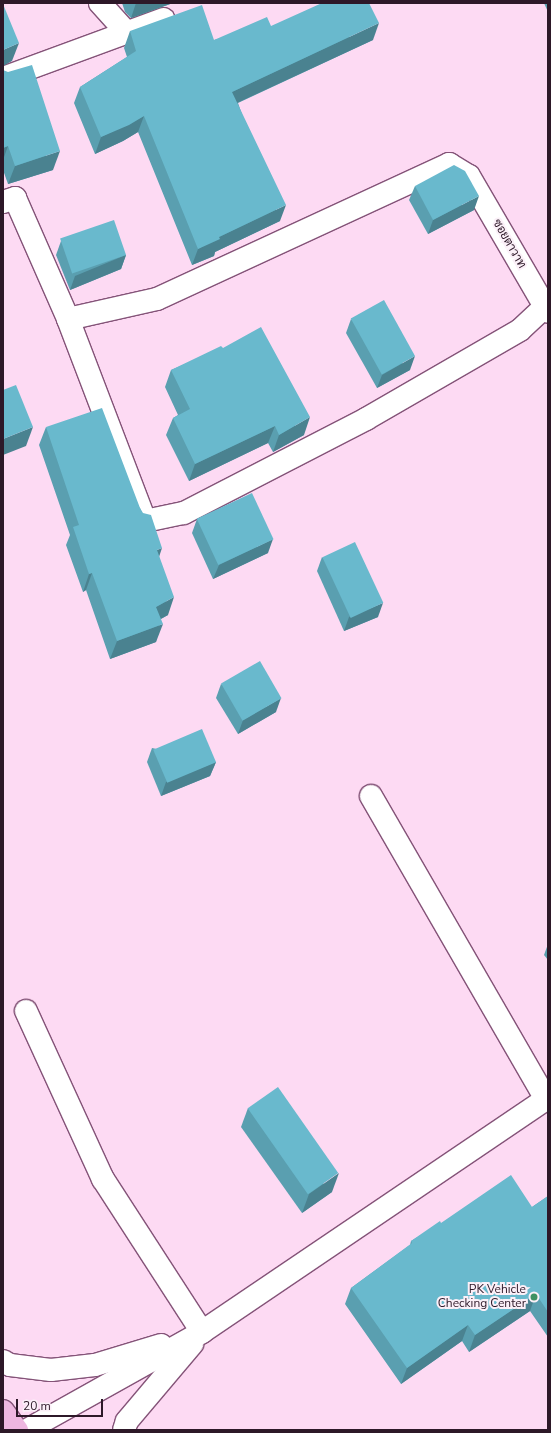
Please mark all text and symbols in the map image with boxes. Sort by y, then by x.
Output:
street label: ซอยตาวาท [489,217,529,271]
place label: PK Vehicle Checking Center [438,1283,526,1311]
marker: PK Vehicle Checking Center [529,1292,539,1302]
scale bar [18,1391,105,1417]
text: 20 m [23,1398,51,1414]

